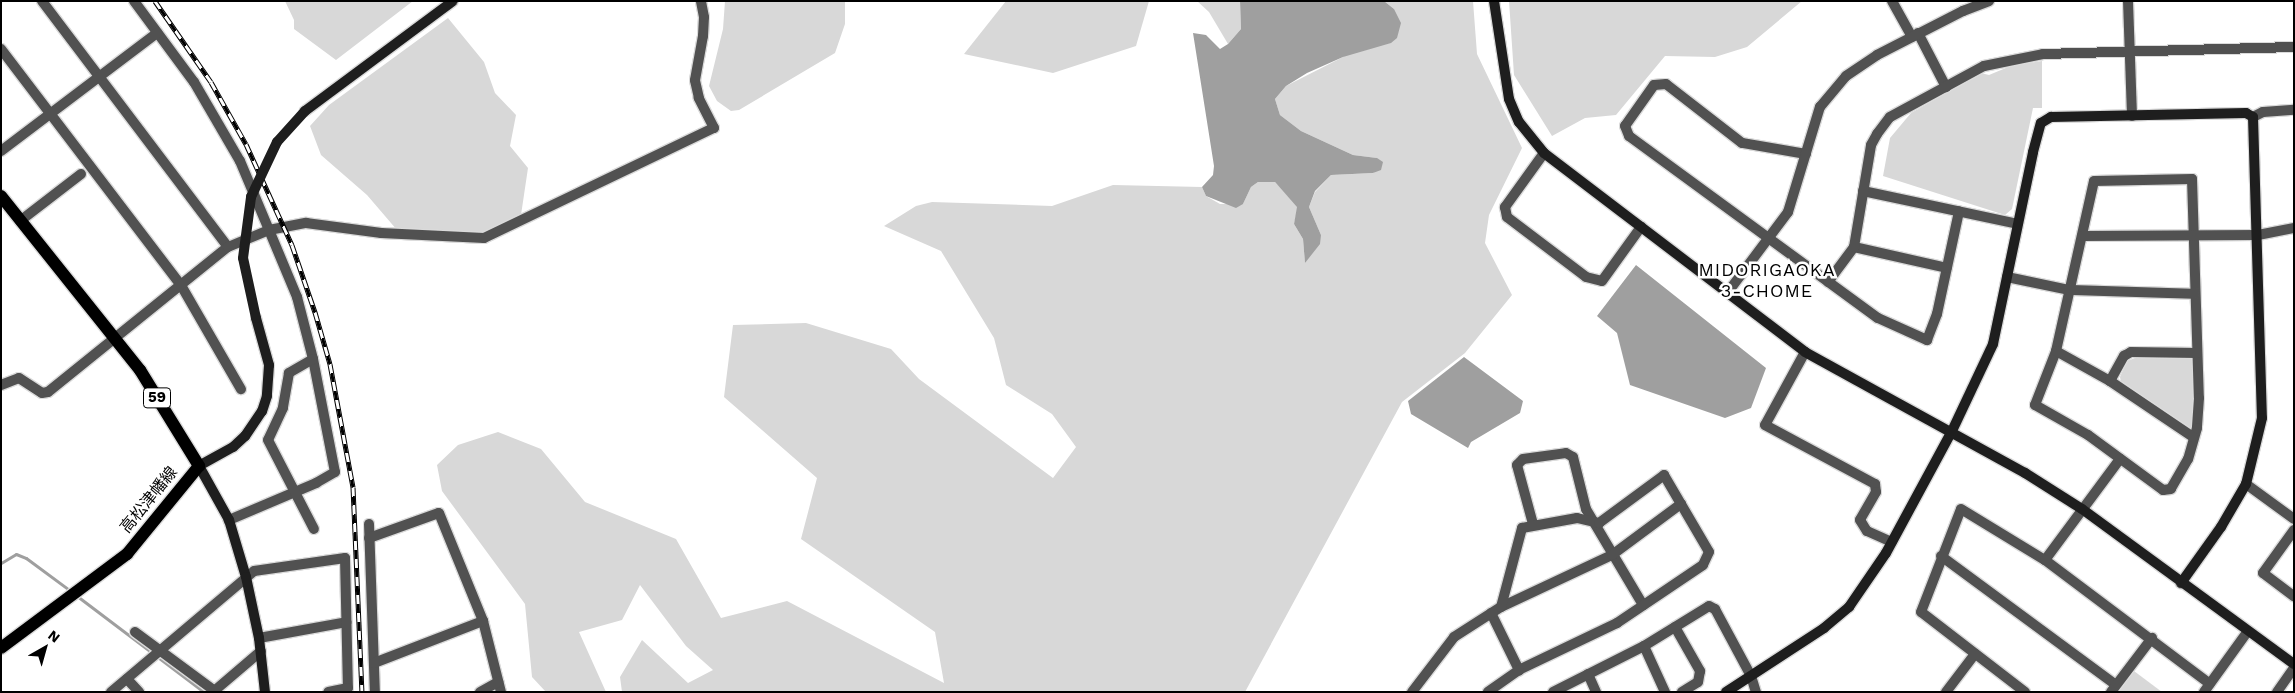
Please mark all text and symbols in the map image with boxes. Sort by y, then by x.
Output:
district label: MIDORIGAOKA 3-CHOME [1697,260,1837,302]
road number: 59 [142,386,172,410]
street label: 高松津幡線 [116,463,182,537]
north arrow [20,623,70,673]
text: N [45,627,63,646]

